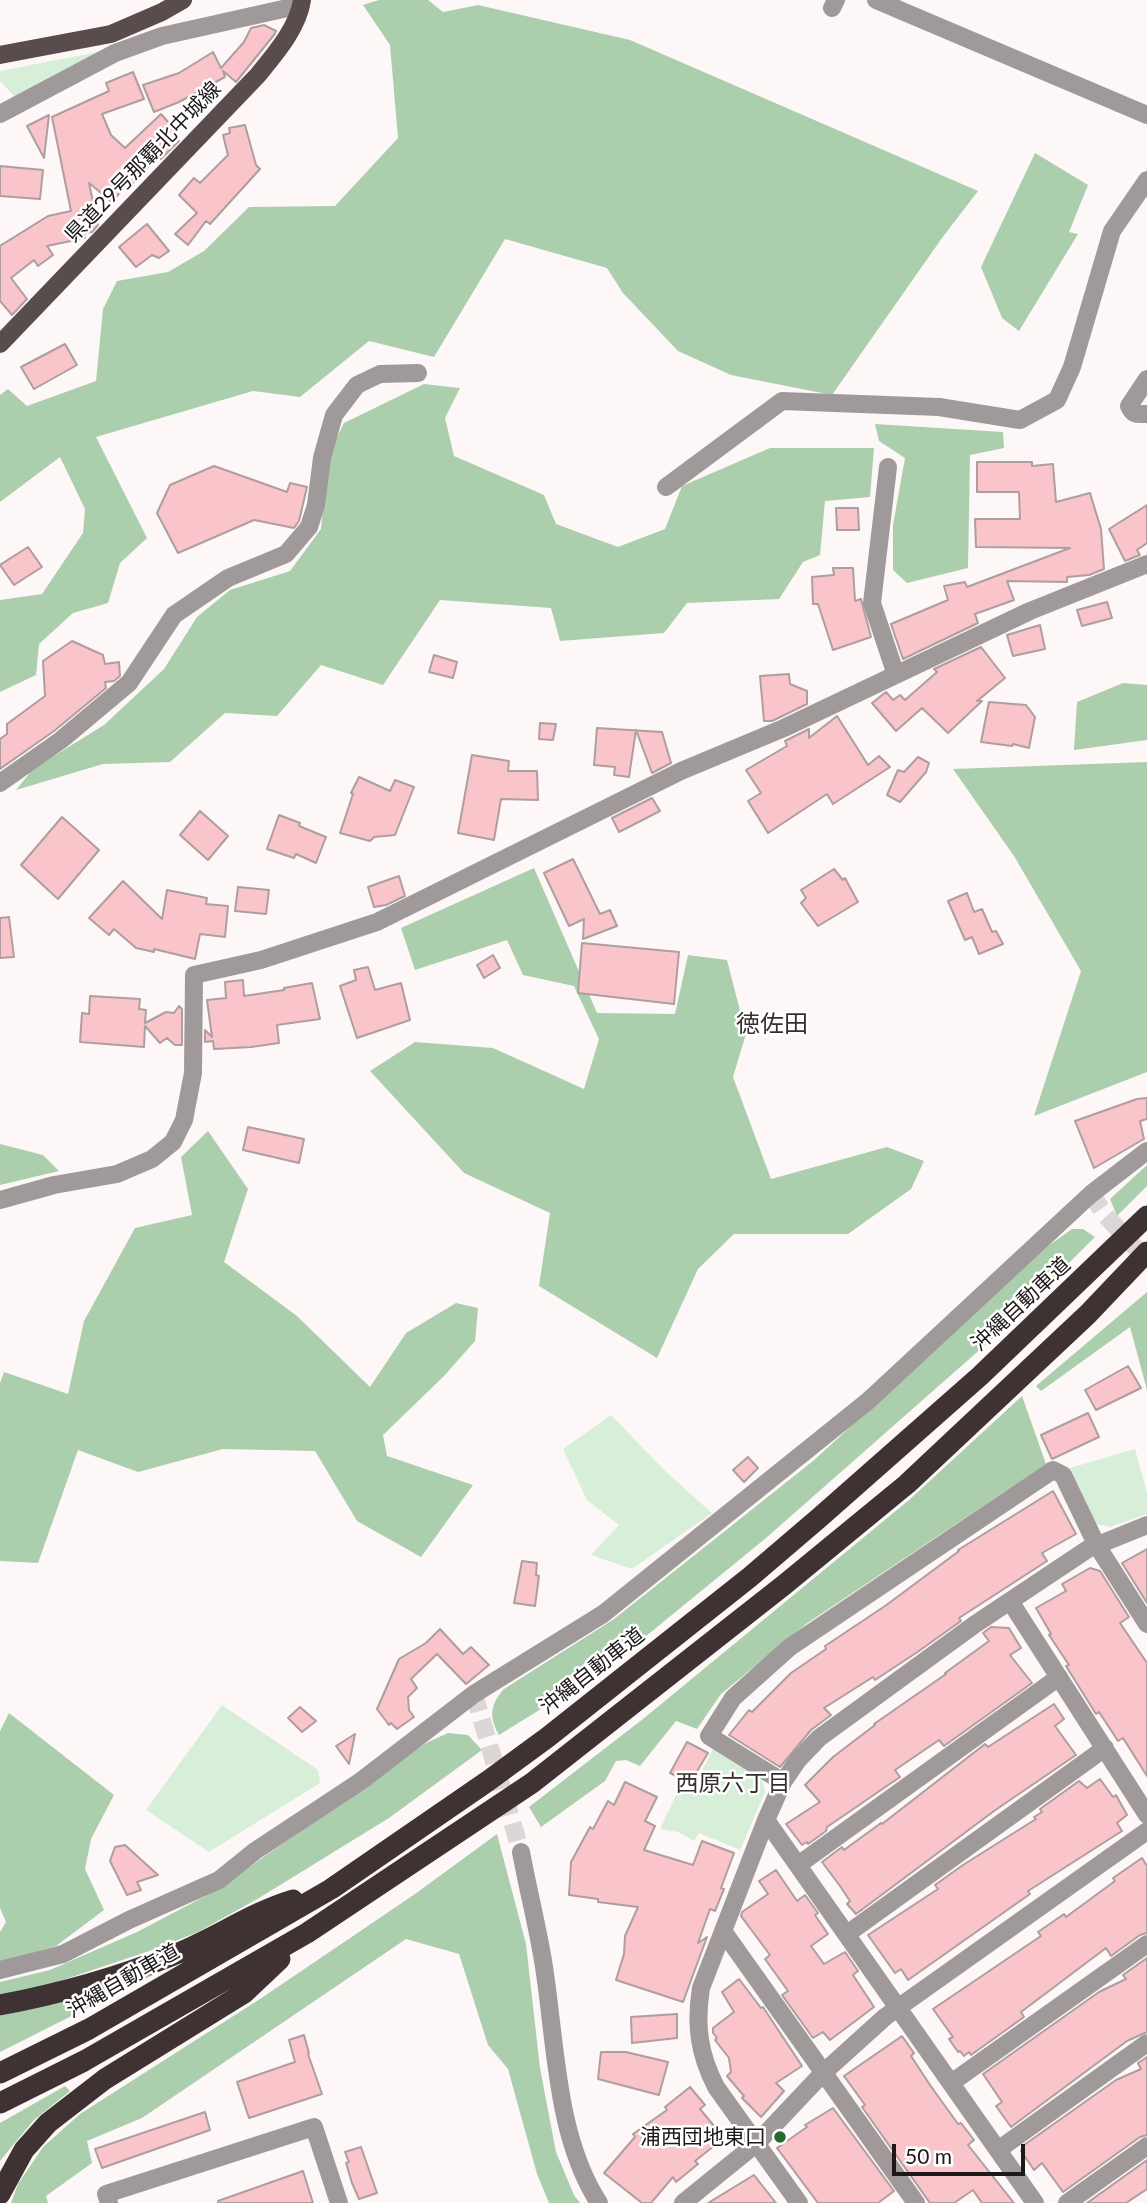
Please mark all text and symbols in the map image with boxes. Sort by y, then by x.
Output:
street label: 県道29号那覇北中城線 [60,77,226,247]
district label: 徳佐田 [736,1010,808,1038]
street label: 沖縄自動車道 [966,1252,1076,1356]
street label: 沖縄自動車道 [535,1622,649,1720]
district label: 西原六丁目 [676,1770,790,1798]
street label: 沖縄自動車道 [62,1939,184,2023]
place label: 浦西団地東口 [640,2124,766,2150]
marker: 浦西団地東口 [772,2129,788,2145]
scale bar [895,2130,1028,2174]
text: 50 m [905,2143,952,2168]

